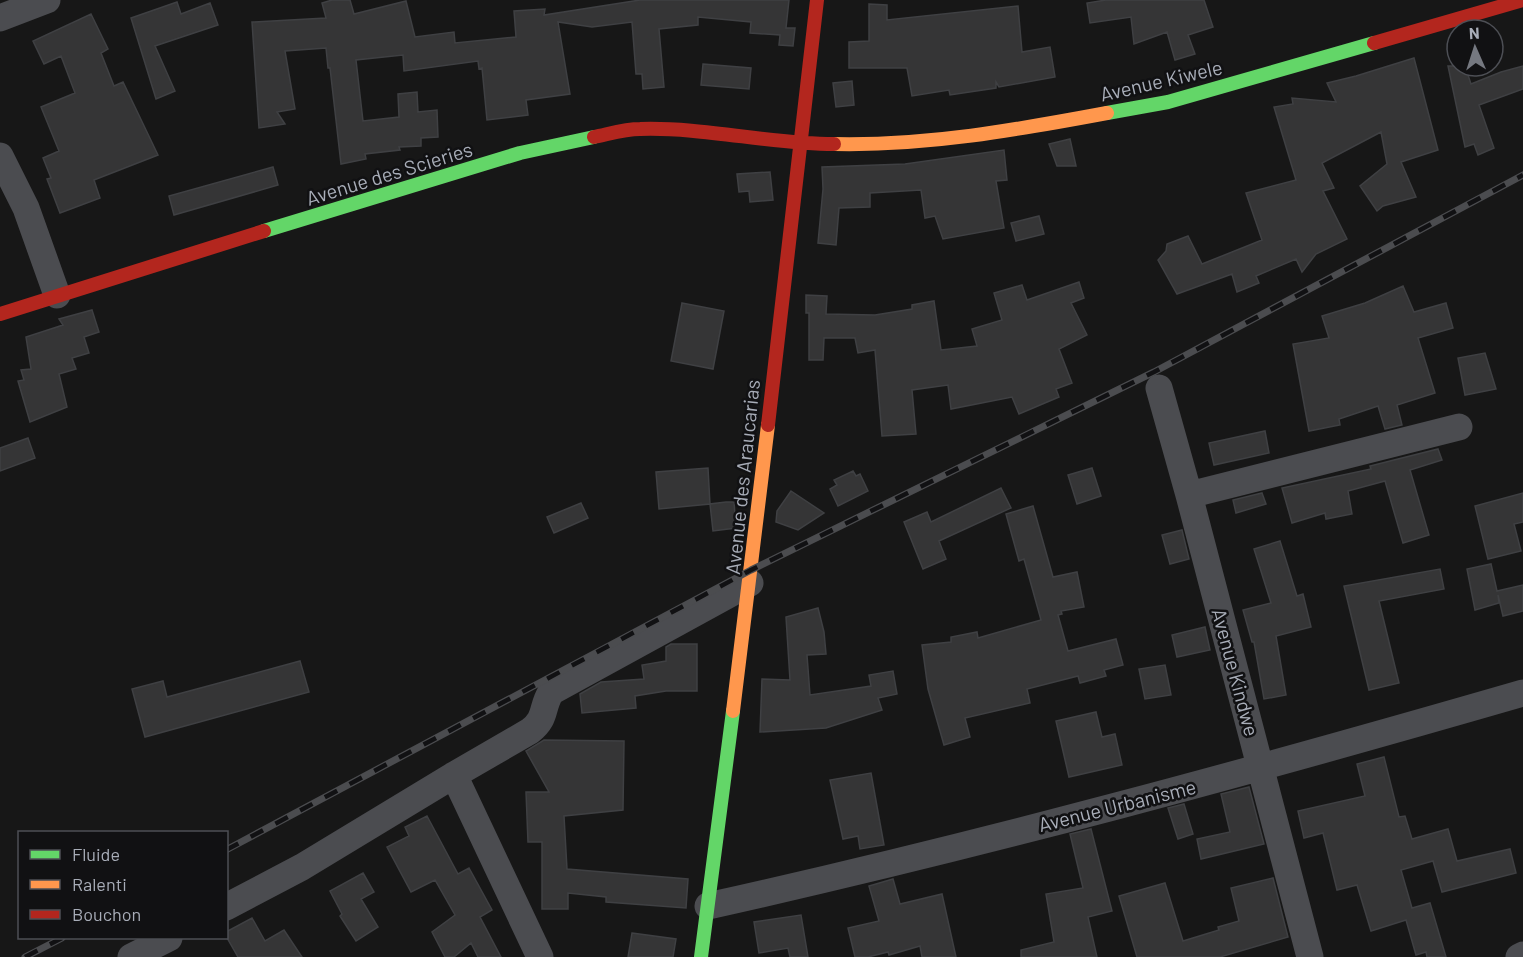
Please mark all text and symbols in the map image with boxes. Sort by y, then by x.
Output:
north arrow [1445,18,1505,78]
text: N [1468,23,1480,42]
street label: Avenue Kiwele [1097,54,1225,106]
street label: Avenue des Scieries [303,136,475,210]
street label: Avenue des Araucarias [720,378,764,576]
street label: Avenue Kindwe [1207,606,1265,738]
street label: Avenue Urbanisme [1036,774,1198,836]
legend [18,831,228,939]
text: Fluide [72,843,120,865]
text: Ralenti [72,873,127,895]
text: Bouchon [72,903,141,925]

